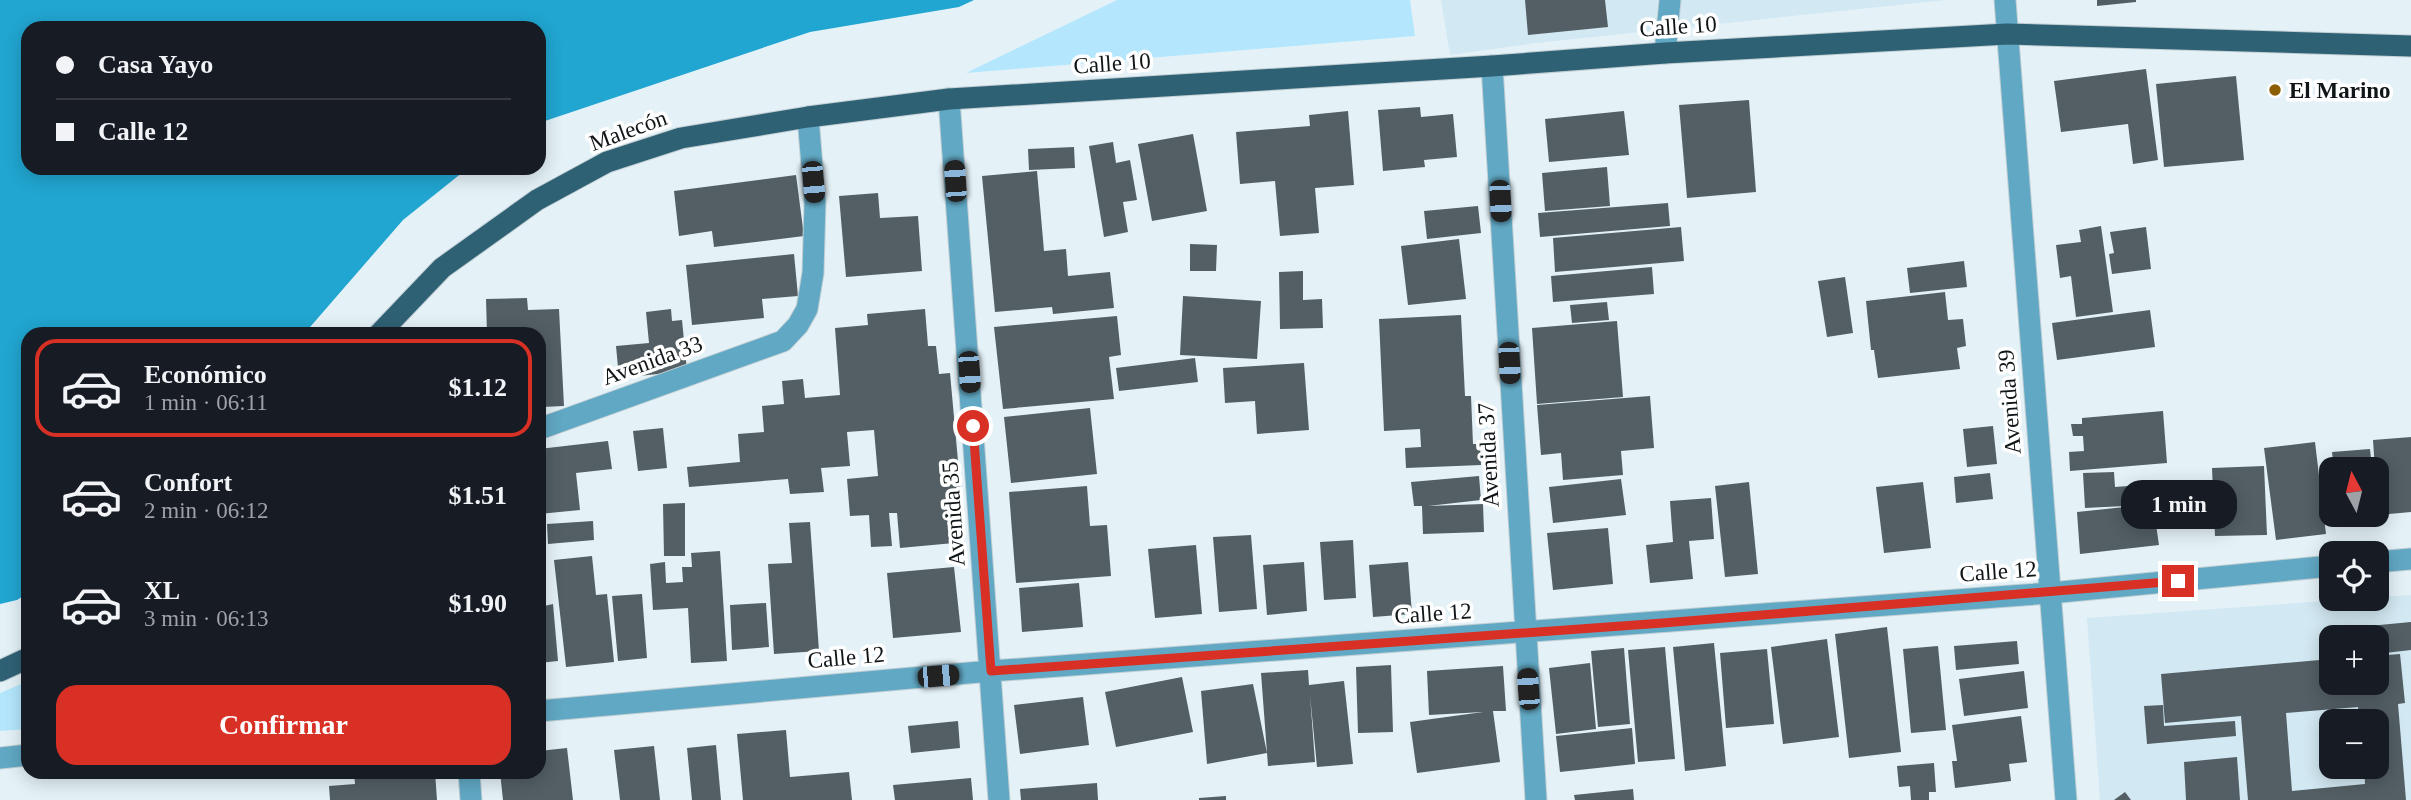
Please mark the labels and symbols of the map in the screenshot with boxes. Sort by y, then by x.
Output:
street label: Calle 10 [1639,11,1717,42]
street label: Calle 10 [1073,48,1151,79]
place label: El Marino [2289,78,2391,103]
marker: El Marino [2267,82,2283,98]
street label: Malecón [586,105,671,156]
car [944,159,967,203]
car [801,160,826,204]
car [1489,179,1512,223]
street label: Avenida 33 [599,331,706,390]
car [1498,341,1521,385]
street label: Avenida 39 [1993,349,2026,455]
car [958,350,981,394]
street label: Avenida 37 [1473,402,1504,508]
route start [957,410,989,442]
north arrow [2319,457,2389,527]
street label: Avenida 35 [937,461,970,567]
callout: 1 min [2120,480,2236,528]
street label: Calle 12 [1959,556,2037,587]
route end [2162,565,2194,597]
street label: Calle 12 [1394,598,1472,629]
street label: Calle 12 [806,642,886,673]
car [917,664,960,688]
car [1517,667,1540,711]

